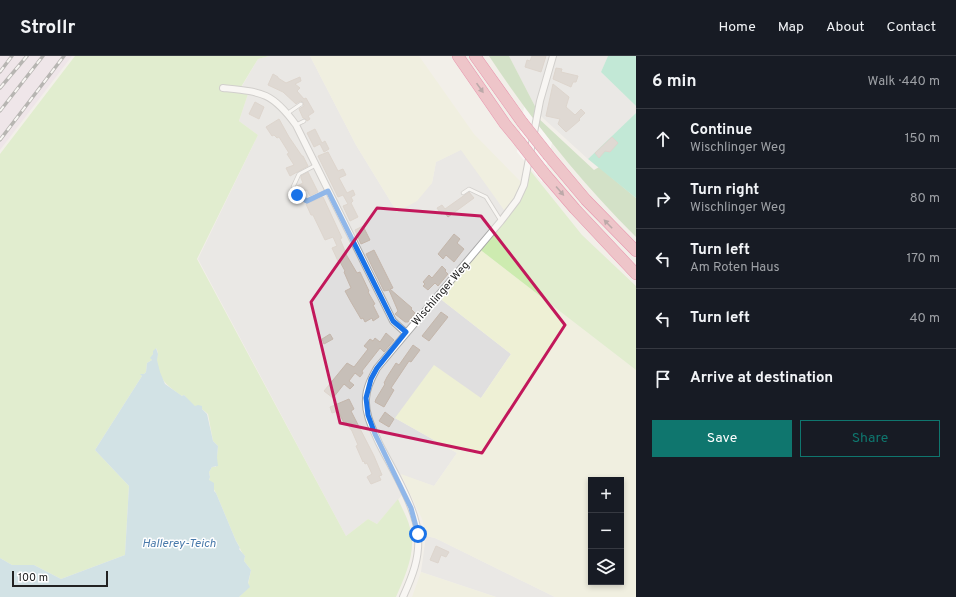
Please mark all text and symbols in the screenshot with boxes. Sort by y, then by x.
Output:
text: Strollr [20,16,75,40]
text: Home [719,19,756,36]
text: Map [778,19,804,36]
text: About [826,19,865,36]
text: Contact [887,19,936,36]
text: 6 min [652,71,696,93]
text: Walk · 440 m [868,74,940,90]
one-way arrow [476,83,484,94]
text: Continue [690,121,752,140]
icon: ahead [652,128,674,150]
text: 150 m [905,131,940,147]
text: Wischlinger Weg [690,140,786,156]
text: Turn right [690,181,759,200]
route end [288,186,306,204]
one-way arrow [555,186,564,197]
icon: right [652,188,674,210]
text: 80 m [910,191,940,207]
text: Wischlinger Weg [690,200,786,216]
one-way arrow [604,219,613,229]
text: Turn left [690,241,750,260]
icon: left [652,248,674,270]
text: 170 m [906,251,940,267]
street label: Wischlinger Weg [409,259,473,329]
text: Am Roten Haus [690,260,780,276]
icon: left [652,308,674,330]
text: Turn left [690,309,750,328]
text: 40 m [910,311,940,327]
icon: arrive [652,368,674,390]
text: Arrive at destination [690,369,833,388]
button: Save [652,420,792,457]
button: Share [800,420,940,457]
map controls [588,477,624,585]
button: + [588,477,624,513]
button: − [588,513,624,549]
route start [409,525,427,543]
water label: Hallerey-Teich [142,536,216,552]
button: layers [588,549,624,585]
scale bar [12,569,108,588]
text: 100 m [18,571,48,585]

